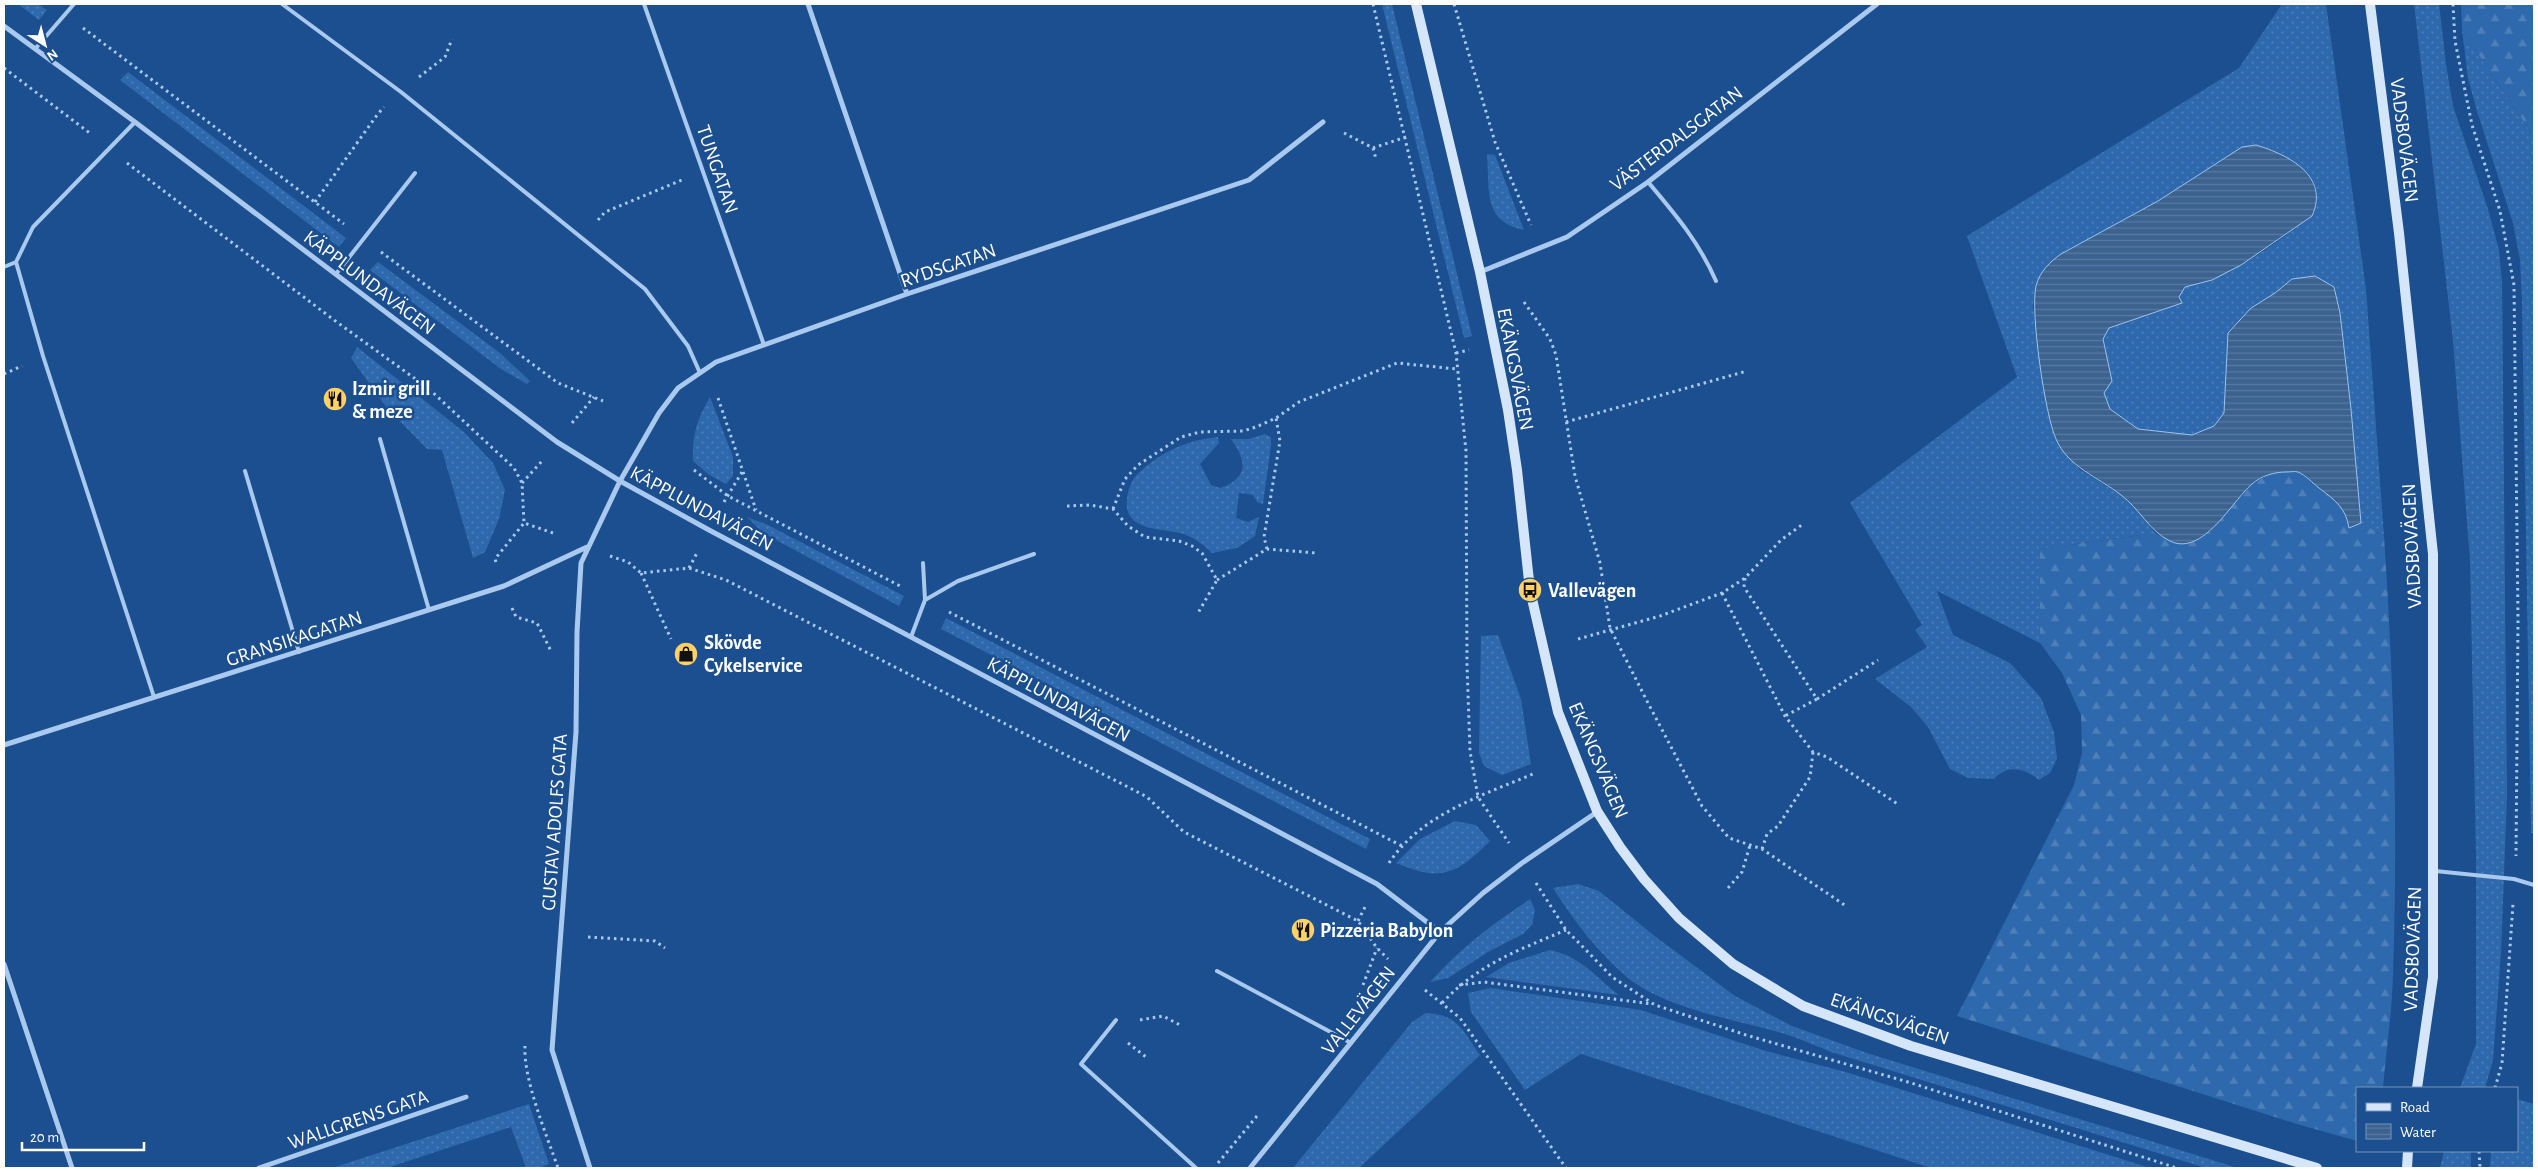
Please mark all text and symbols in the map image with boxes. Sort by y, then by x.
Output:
north arrow [20,20,70,70]
text: N [44,46,60,63]
street label: VADSBOVÄGEN [2386,77,2422,204]
street label: VÄSTERDALSGATAN [1607,83,1747,195]
street label: TUNGATAN [693,123,741,216]
street label: KÄPPLUNDAVÄGEN [300,227,439,339]
street label: RYDSGATAN [898,240,999,292]
street label: EKÄNGSVÄGEN [1493,306,1537,432]
place label: Izmir grill & meze [352,379,430,422]
restaurant icon: Izmir grill & meze [322,386,348,412]
street label: KÄPPLUNDAVÄGEN [627,463,776,555]
street label: VADSBOVÄGEN [2399,483,2425,609]
bus stop icon: Vallevägen [1517,577,1543,603]
place label: Vallevägen [1548,581,1636,601]
street label: GRANSIKAGATAN [224,608,365,670]
place label: Skövde Cykelservice [704,633,803,676]
shop icon: Skövde Cykelservice [673,641,699,667]
street label: KÄPPLUNDAVÄGEN [984,654,1133,746]
street label: EKÄNGSVÄGEN [1565,699,1632,822]
street label: GUSTAV ADOLFS GATA [539,732,571,911]
street label: VADSBOVÄGEN [2401,886,2425,1012]
restaurant icon: Pizzeria Babylon [1290,917,1316,943]
place label: Pizzeria Babylon [1320,921,1453,941]
street label: VALLEVÄGEN [1318,963,1399,1059]
street label: EKÄNGSVÄGEN [1828,989,1952,1049]
street label: WALLGRENS GATA [286,1086,431,1153]
legend [2356,1087,2518,1152]
text: Road [2400,1100,2430,1115]
scale bar [22,1120,145,1152]
text: Water [2400,1125,2436,1140]
text: 20 m [30,1130,59,1145]

